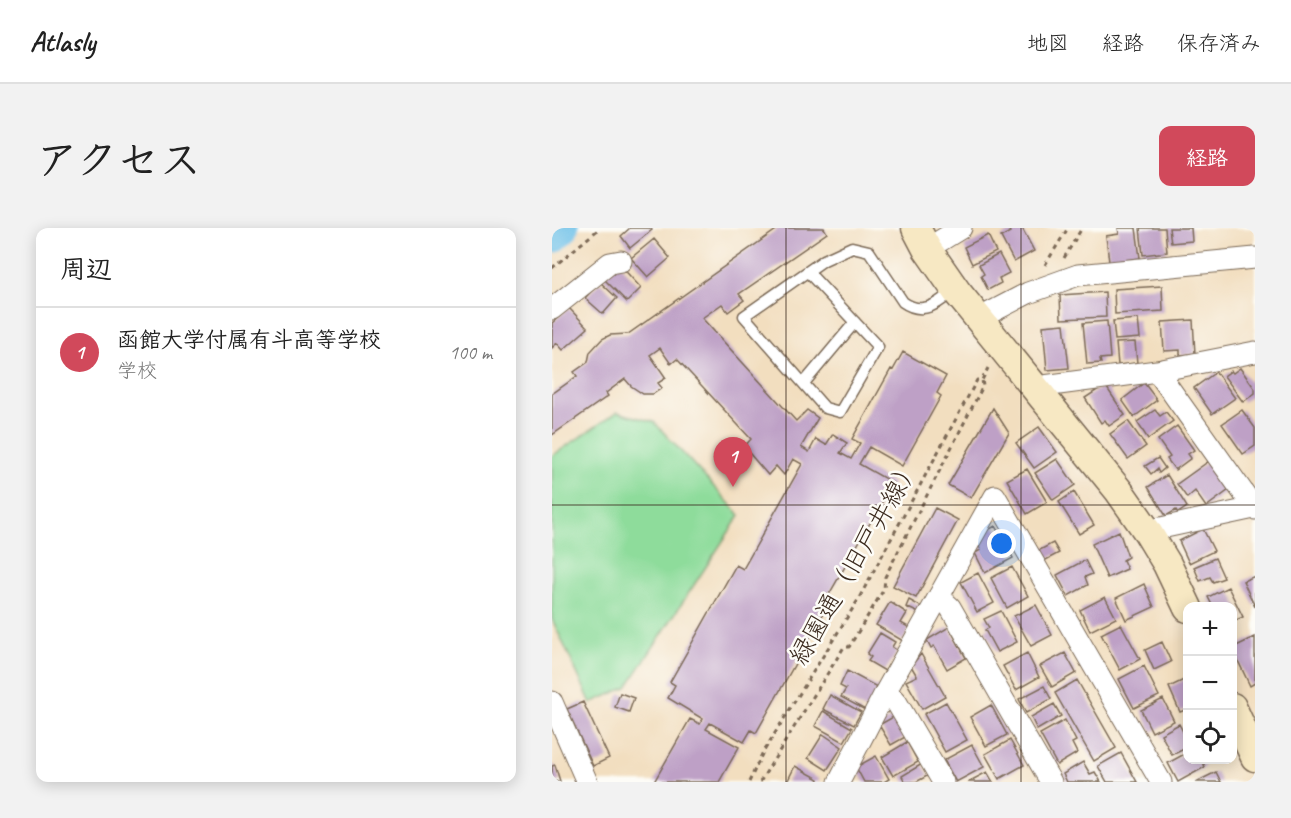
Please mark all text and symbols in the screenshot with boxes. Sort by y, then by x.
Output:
text: Atlasly [30,24,95,59]
text: 地図 [1027,30,1069,56]
text: 経路 [1102,30,1144,56]
text: 保存済み [1177,30,1261,56]
button: 経路 [1159,126,1255,186]
text: アクセス [36,134,201,187]
text: 周辺 [60,253,112,286]
text: 函館大学付属有斗高等学校 [117,326,381,354]
text: 1 [75,340,84,365]
text: 100 m [449,340,492,365]
text: 学校 [117,358,157,383]
pin: 1 [714,438,753,487]
street label: 緑園通（旧戸井線） [782,451,928,671]
your location [987,529,1016,558]
map controls [1183,602,1237,764]
button: + [1183,602,1237,656]
button: − [1183,656,1237,710]
button: locate [1183,710,1237,764]

